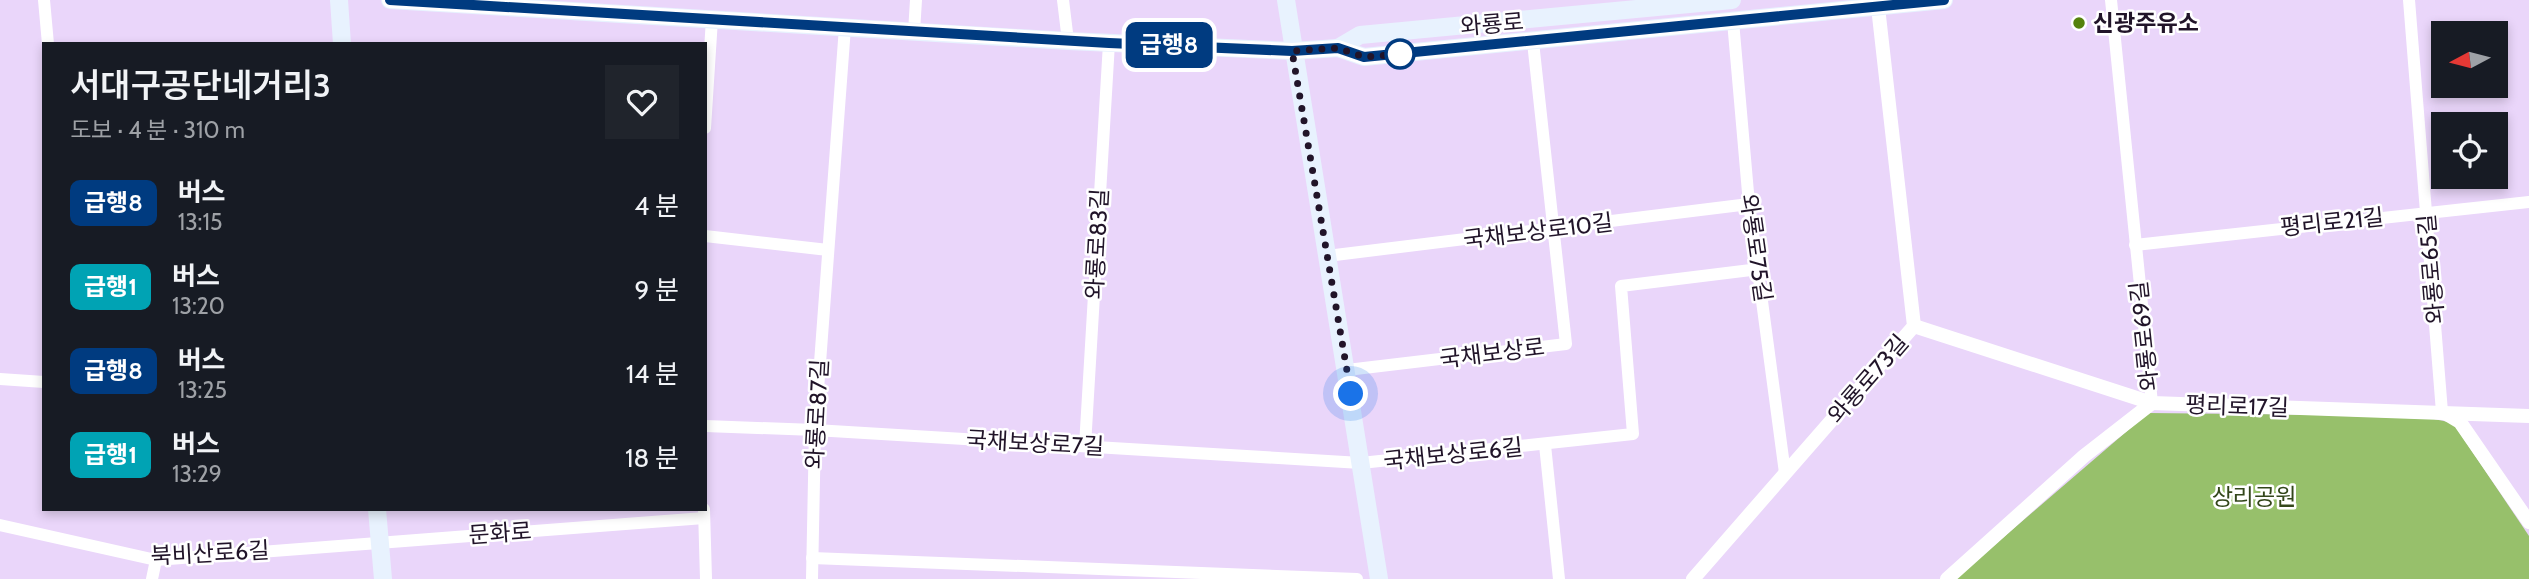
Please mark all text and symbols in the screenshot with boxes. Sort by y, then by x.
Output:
street label: 와룡로 [1459,7,1525,41]
place label: 신광주유소 [2093,9,2199,37]
marker: 신광주유소 [2071,15,2087,31]
north arrow [2431,21,2508,98]
map controls [2431,21,2508,189]
line badge: 급행8 [1129,22,1209,68]
text: 급행8 [1140,30,1198,59]
unlabelled marker [1385,39,1415,69]
text: 서대구공단네거리3 [70,65,331,105]
button: heart [605,65,679,139]
button: locate [2431,112,2508,189]
text: 도보 · 4 분 · 310 m [70,116,245,144]
text: 버스 [178,176,226,208]
text: 급행8 [84,188,143,217]
street label: 와룡로83길 [1080,188,1114,300]
text: 4 분 [634,190,679,222]
street label: 와룡로75길 [1735,192,1777,304]
street label: 평리로21길 [2279,203,2385,241]
text: 13:15 [178,208,222,236]
street label: 국채보상로10길 [1462,208,1614,254]
street label: 와룡로65길 [2412,213,2450,325]
text: 버스 [172,260,220,292]
text: 급행1 [84,272,137,301]
text: 9 분 [634,274,679,306]
street label: 와룡로69길 [2124,279,2164,393]
text: 13:20 [172,292,225,320]
street label: 와룡로73길 [1822,329,1914,429]
street label: 국채보상로 [1438,333,1546,373]
text: 버스 [178,344,226,376]
text: 급행8 [84,356,143,385]
text: 14 분 [626,358,679,390]
street label: 와룡로87길 [800,358,834,470]
text: 13:25 [178,376,227,404]
your location [1333,376,1368,411]
street label: 평리로17길 [2185,390,2289,422]
street label: 국채보상로7길 [965,425,1105,461]
text: 버스 [172,428,220,460]
street label: 국채보상로6길 [1382,433,1524,475]
text: 급행1 [84,440,137,469]
text: 18 분 [625,442,679,474]
text: 13:29 [172,460,222,488]
park label: 상리공원 [2212,483,2296,511]
street label: 문화로 [467,517,533,549]
street label: 북비산로6길 [150,536,270,570]

